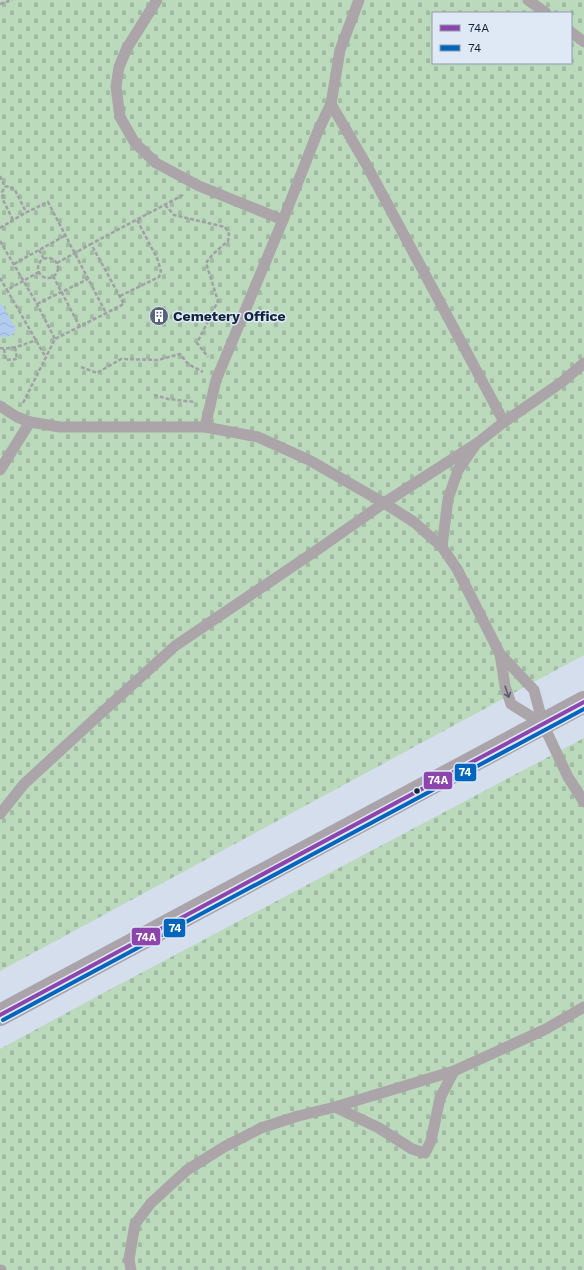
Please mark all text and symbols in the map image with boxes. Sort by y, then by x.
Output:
legend [432,12,572,64]
text: 74A [468,21,489,35]
text: 74 [468,41,481,55]
building icon: Cemetery Office [148,305,170,327]
place label: Cemetery Office [173,308,286,324]
one-way arrow [504,686,512,698]
line badge: 74 [454,763,477,782]
text: 74 [459,766,471,779]
line badge: 74A [423,771,453,790]
text: 74A [428,774,449,787]
unlabelled marker [412,786,422,796]
line badge: 74 [163,918,186,938]
text: 74 [169,922,181,935]
line badge: 74A [131,927,161,946]
text: 74A [136,931,157,944]

